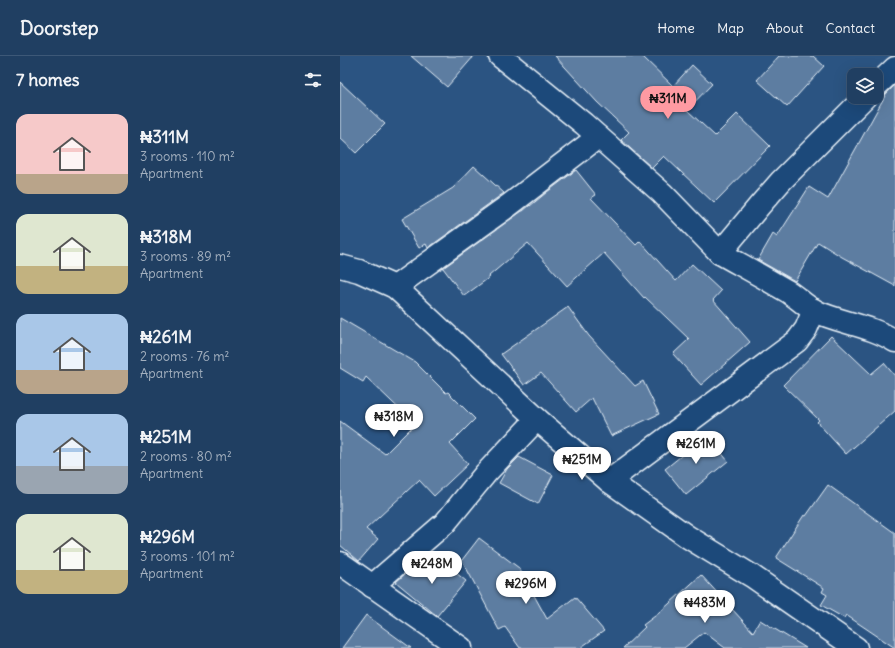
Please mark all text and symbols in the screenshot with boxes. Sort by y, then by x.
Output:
text: Doorstep [20,16,99,40]
text: Home [657,19,695,37]
text: Map [717,19,744,37]
text: About [766,19,804,37]
text: Contact [826,19,875,37]
map controls [847,68,883,104]
button: layers [847,68,883,104]
text: 7 homes [16,69,80,91]
icon: filters [302,69,324,91]
pin: ₦311M [640,86,696,120]
text: ₦311M [649,90,687,107]
text: ₦311M [140,126,189,148]
icon: home [48,130,96,178]
text: 3 rooms · 110 m² [140,148,235,165]
text: Apartment [140,165,203,182]
text: ₦318M [140,226,192,248]
icon: home [48,230,96,278]
text: 3 rooms · 89 m² [140,248,231,265]
text: Apartment [140,265,203,282]
text: ₦261M [140,326,192,348]
icon: home [48,330,96,378]
text: 2 rooms · 76 m² [140,348,229,365]
text: Apartment [140,365,203,382]
pin: ₦318M [366,404,422,438]
text: ₦318M [374,408,414,425]
text: ₦251M [140,426,192,448]
icon: home [48,430,96,478]
pin: ₦261M [668,431,724,465]
text: ₦261M [676,435,716,452]
pin: ₦251M [554,447,610,481]
text: 2 rooms · 80 m² [140,448,232,465]
text: ₦251M [562,451,602,468]
text: Apartment [140,465,203,482]
text: ₦296M [140,526,195,548]
icon: home [48,530,96,578]
text: 3 rooms · 101 m² [140,548,235,565]
pin: ₦248M [404,551,460,585]
text: ₦248M [411,555,453,572]
text: Apartment [140,565,203,582]
pin: ₦296M [498,571,554,605]
text: ₦296M [505,575,547,592]
pin: ₦483M [677,590,733,624]
text: ₦483M [684,594,726,611]

